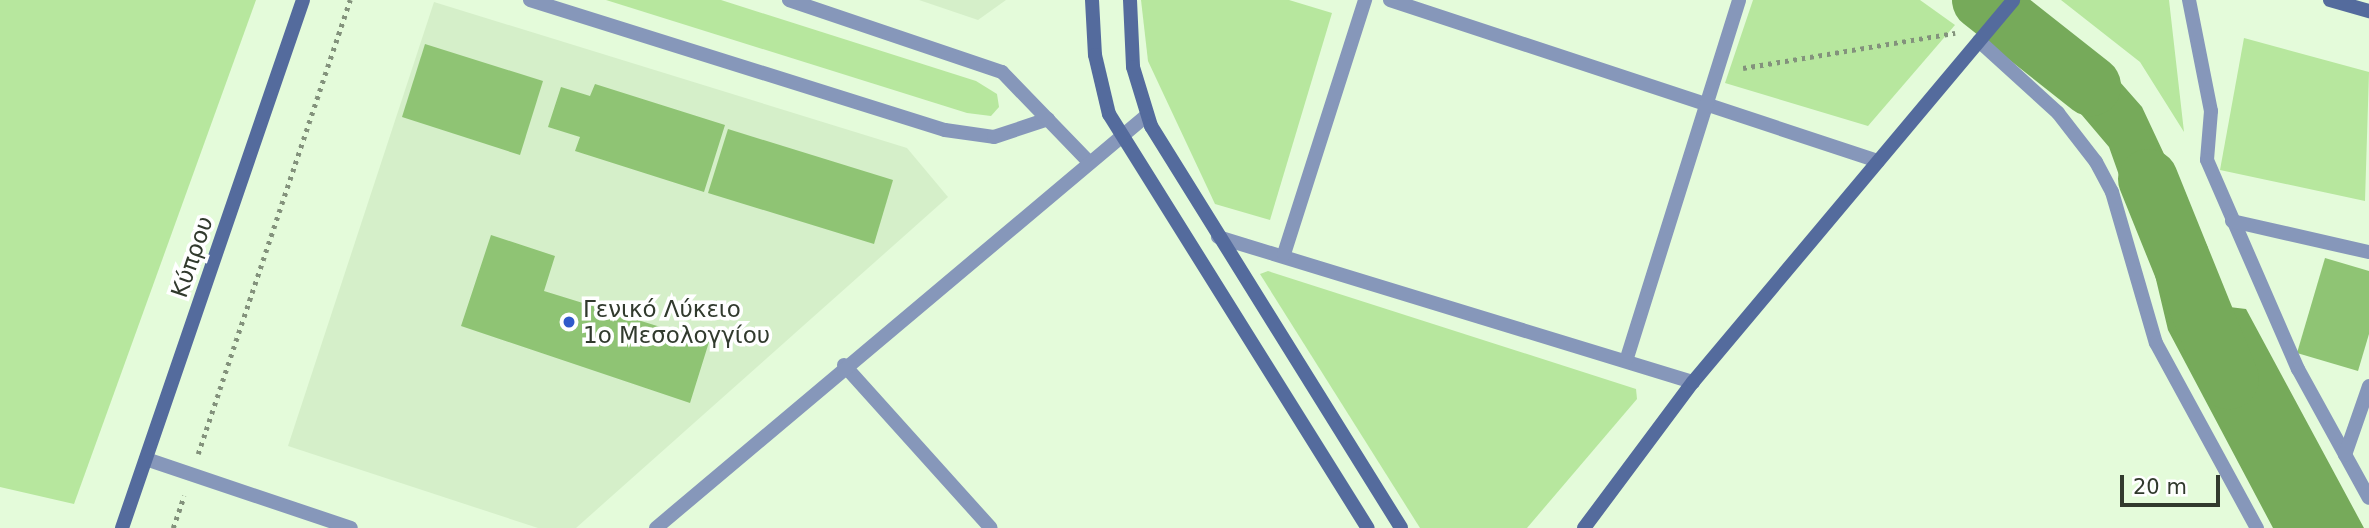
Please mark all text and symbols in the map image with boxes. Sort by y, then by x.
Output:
street label: Κύπρου [165,213,219,301]
place label: Γενικό Λύκειο 1ο Μεσολογγίου [583,295,770,349]
marker: Γενικό Λύκειο 1ο Μεσολογγίου [561,314,577,330]
scale bar [2124,462,2224,506]
text: 20 m [2133,475,2187,499]

